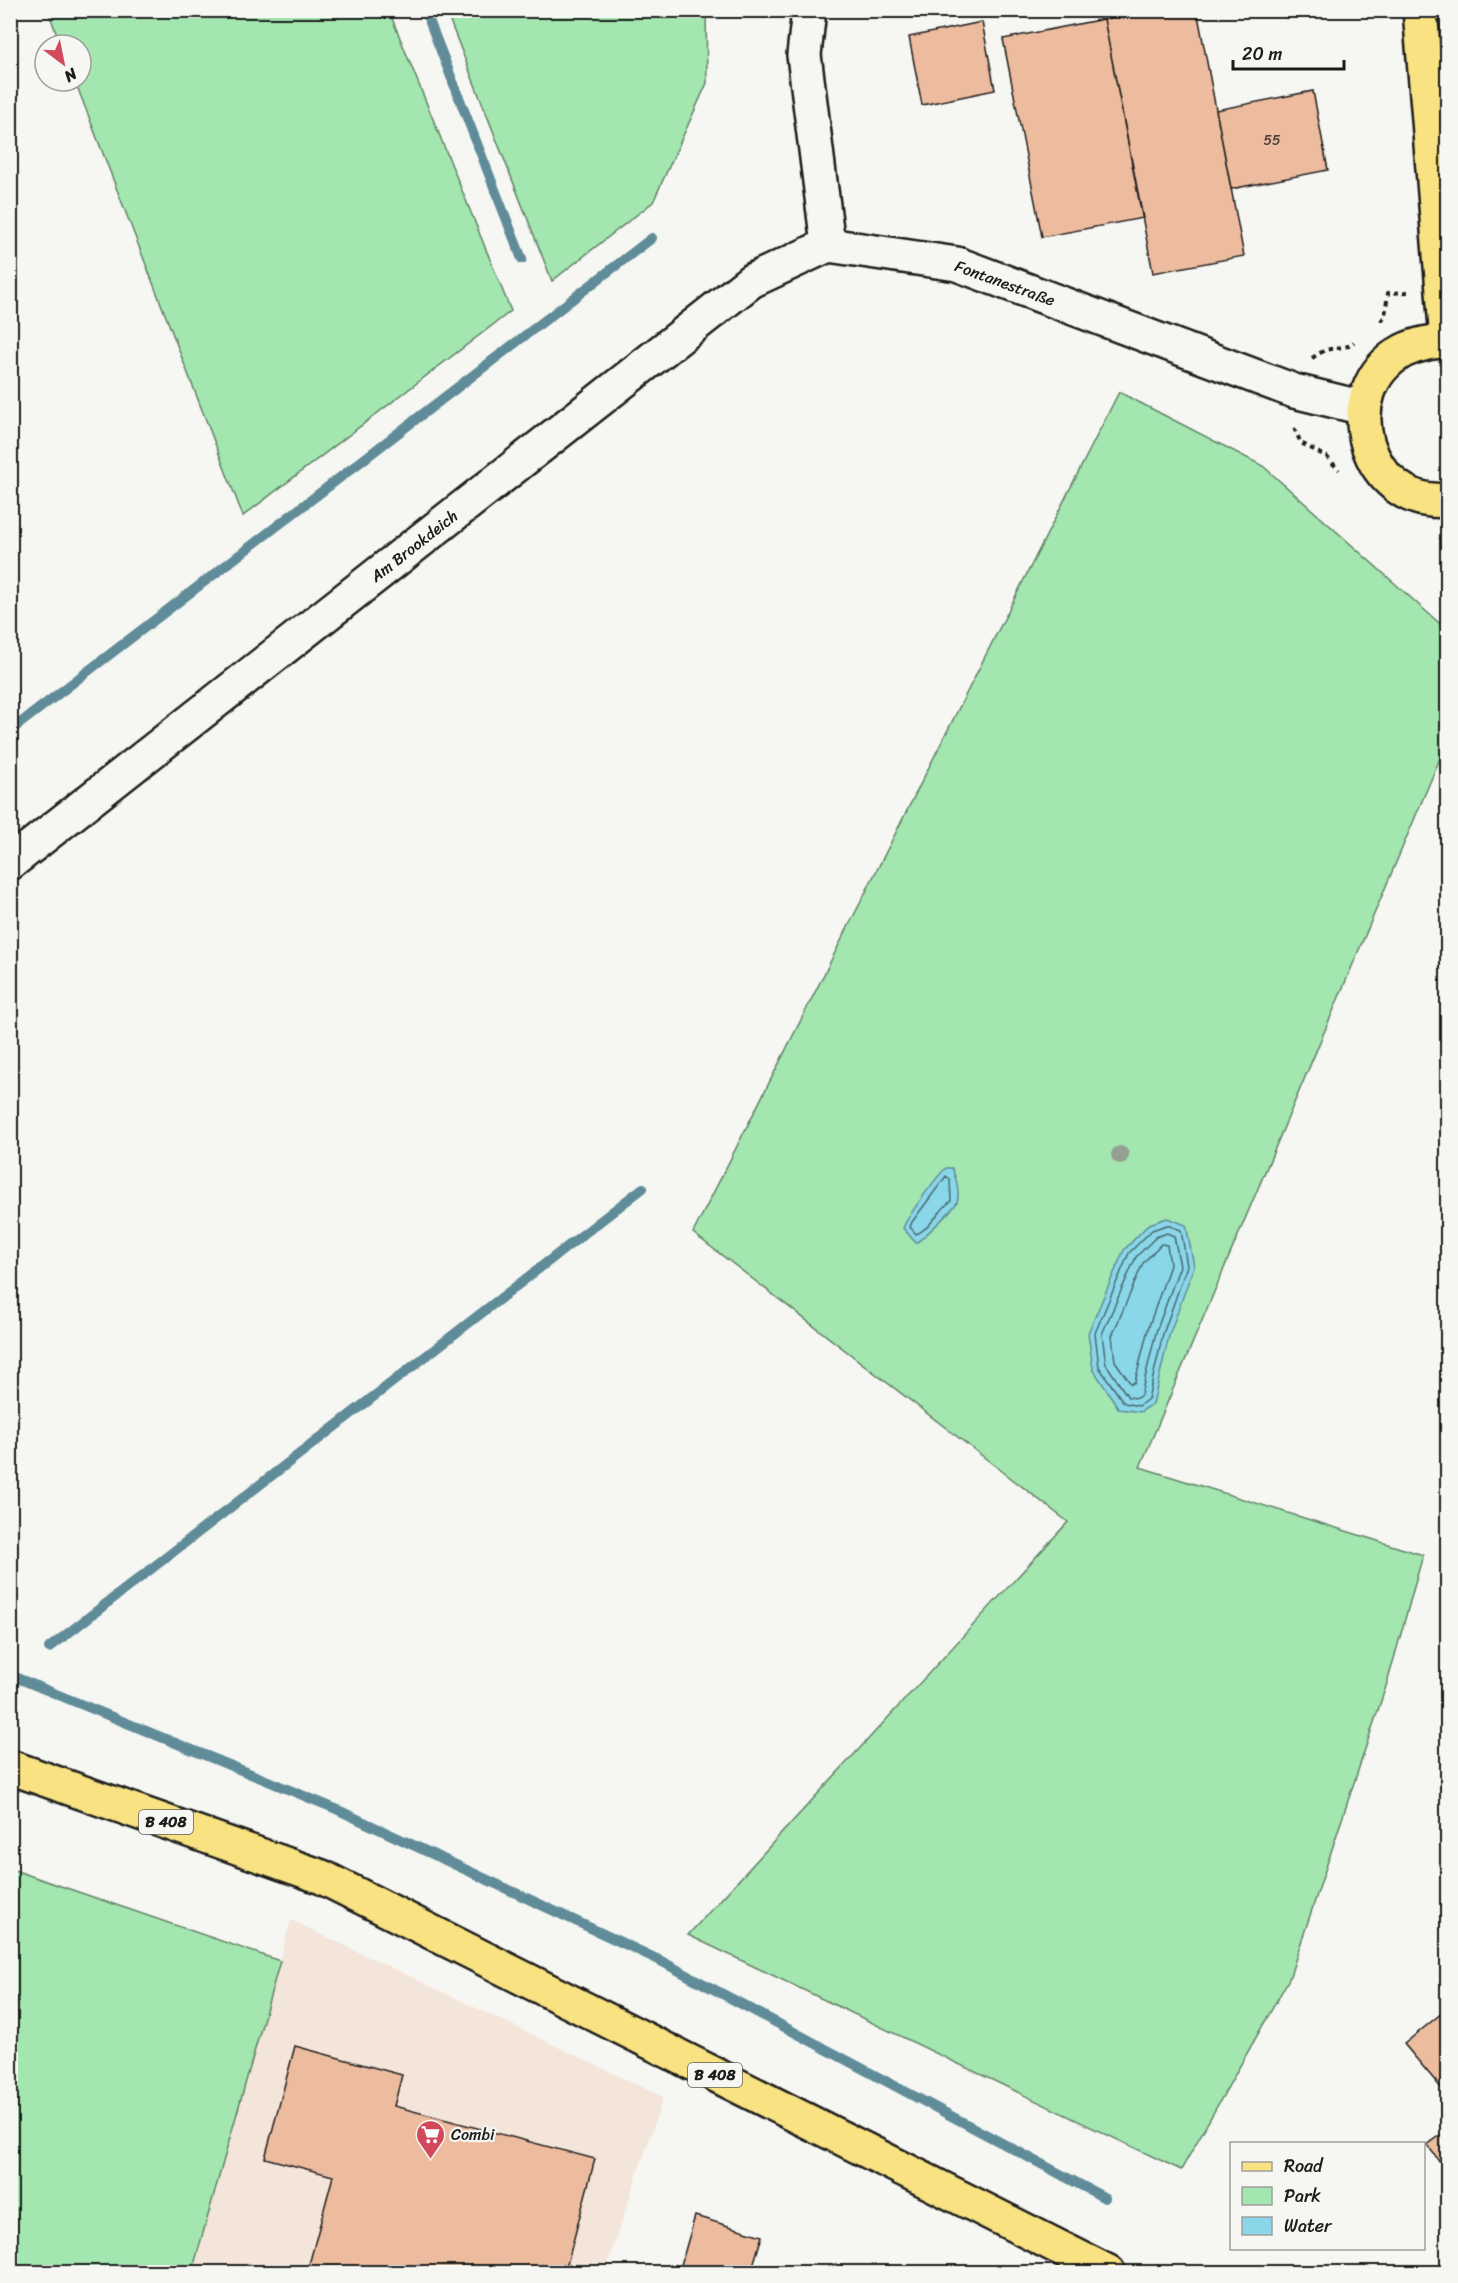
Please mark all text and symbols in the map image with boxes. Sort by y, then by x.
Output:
north arrow [33,33,93,93]
scale bar [1233,33,1344,71]
text: 20 m [1242,38,1282,70]
text: N [58,60,84,91]
house number: 55 [1263,128,1281,153]
street label: Fontanestraße [951,251,1059,315]
street label: Am Brookdeich [363,502,464,590]
road number: B 408 [139,1810,193,1834]
road number: B 408 [688,2063,742,2087]
supermarket icon: Combi [414,2118,446,2160]
place label: Combi [451,2120,495,2149]
legend [1230,2142,1425,2250]
text: Road [1284,2150,1324,2182]
text: Park [1284,2180,1321,2212]
text: Water [1284,2210,1333,2242]

